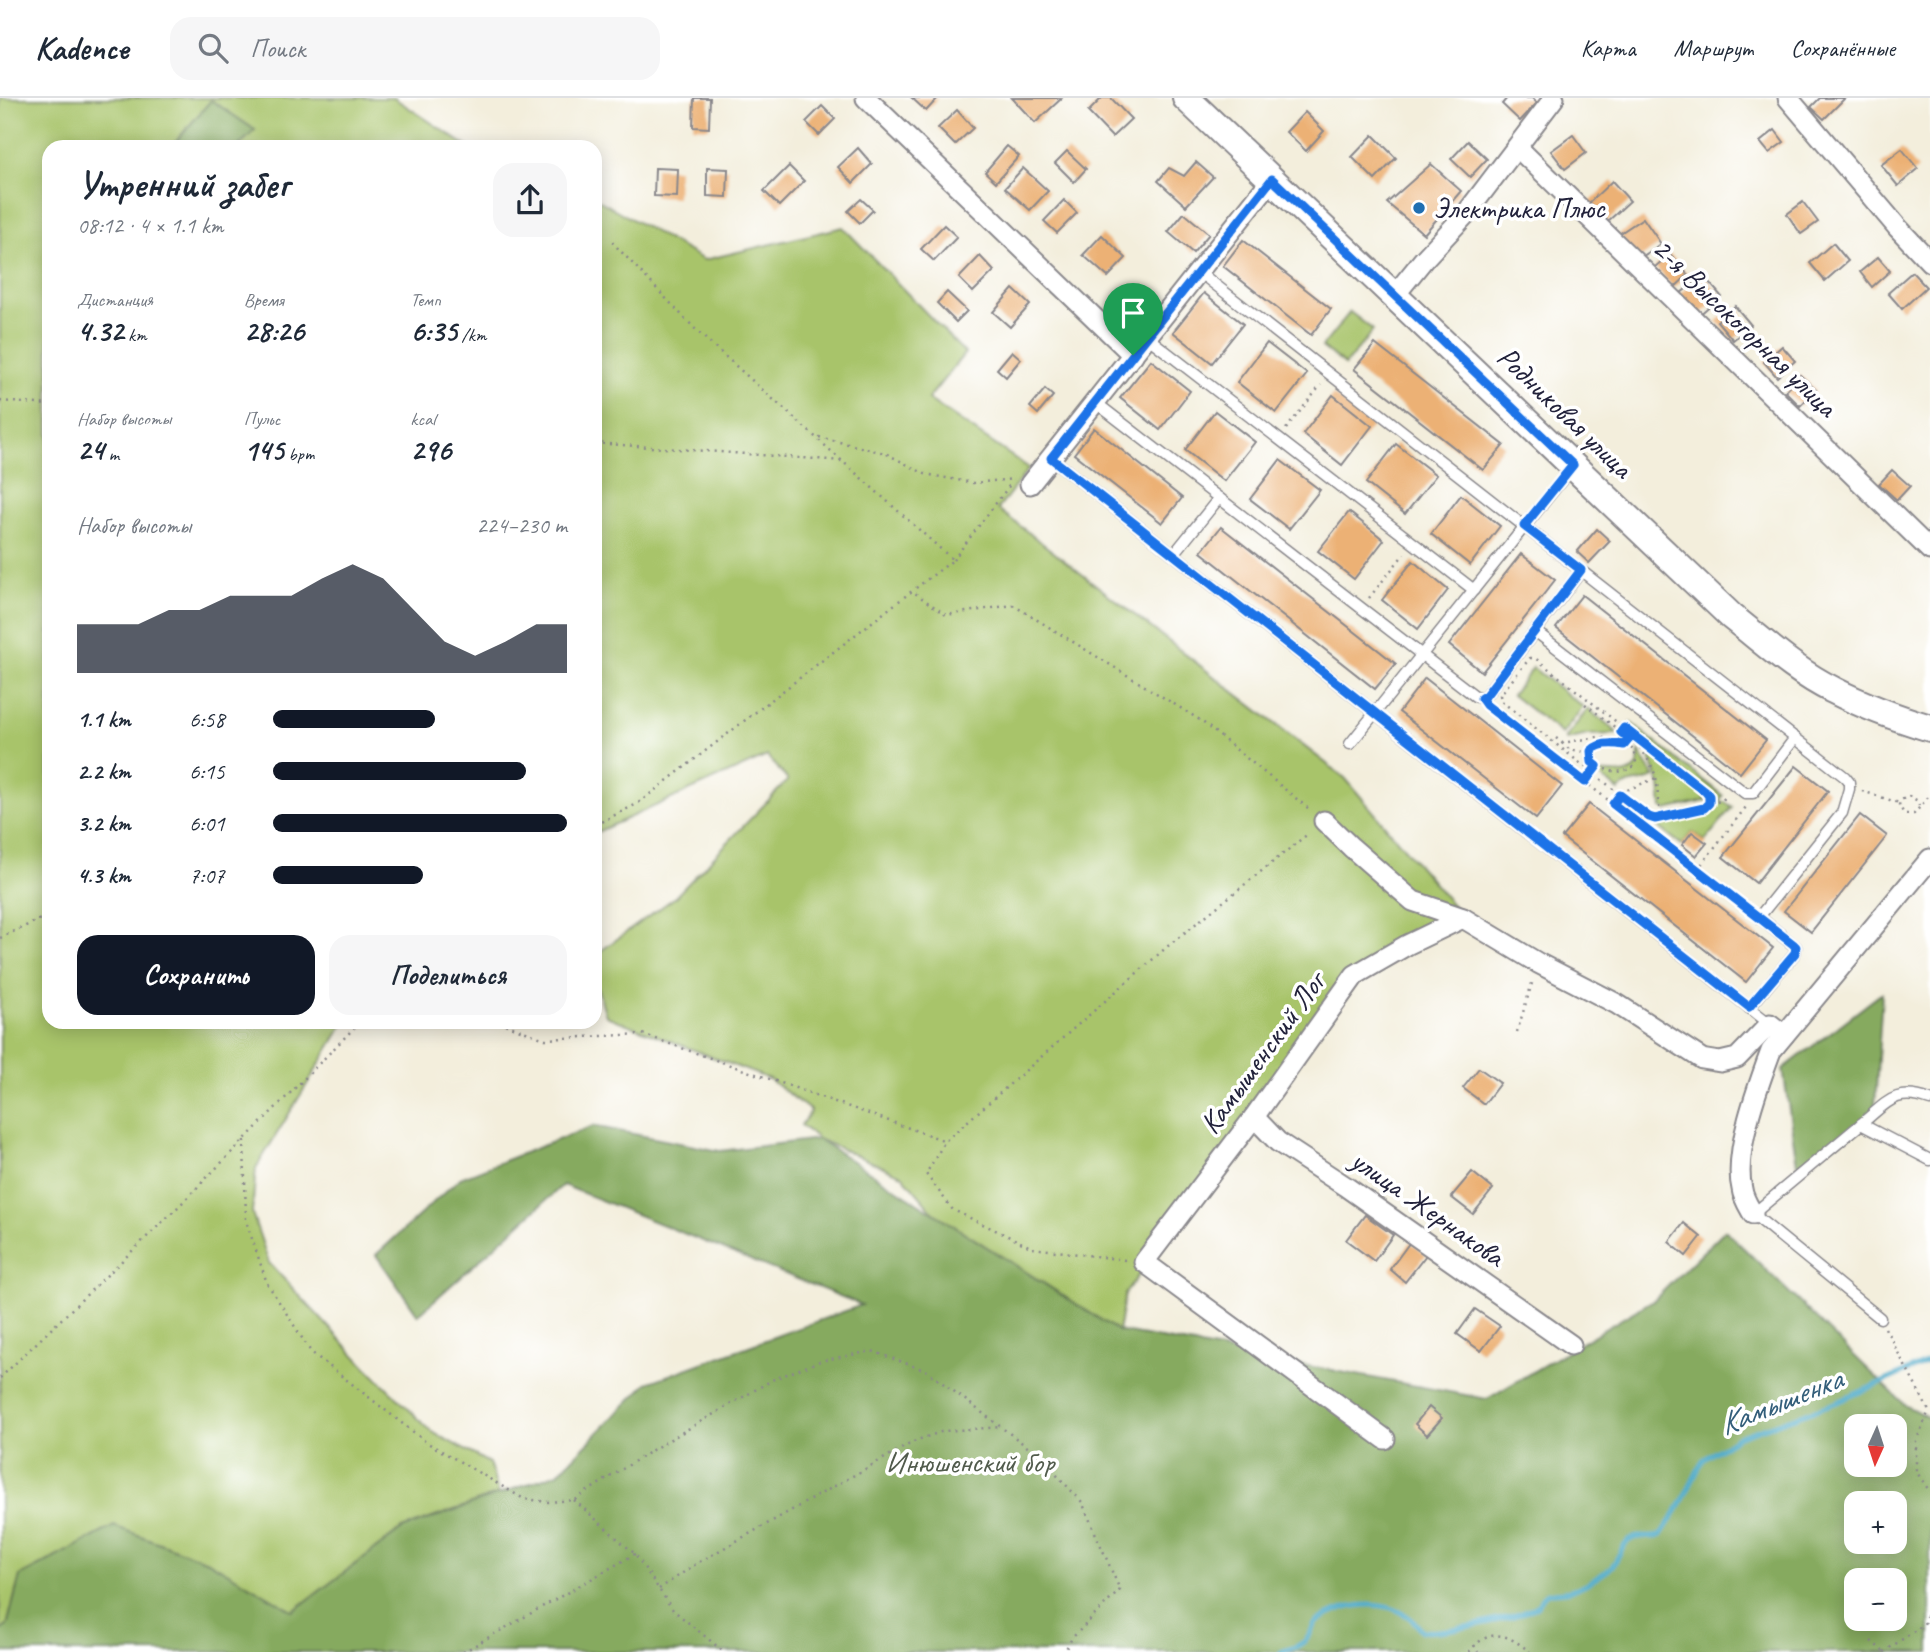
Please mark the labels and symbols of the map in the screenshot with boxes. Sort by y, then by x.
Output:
place label: Электрика Плюс [1433,189,1606,227]
marker: Электрика Плюс [1411,200,1427,216]
street label: 2-я Высокогорная улица [1645,229,1847,426]
pin [1103,283,1163,355]
street label: Родниковая улица [1489,338,1642,487]
street label: Камышенский Лог [1191,962,1335,1141]
street label: улица Жернакова [1342,1140,1514,1276]
water label: Камышенка [1713,1357,1851,1445]
north arrow [1844,1414,1908,1477]
park label: Инюшенский бор [886,1443,1056,1481]

